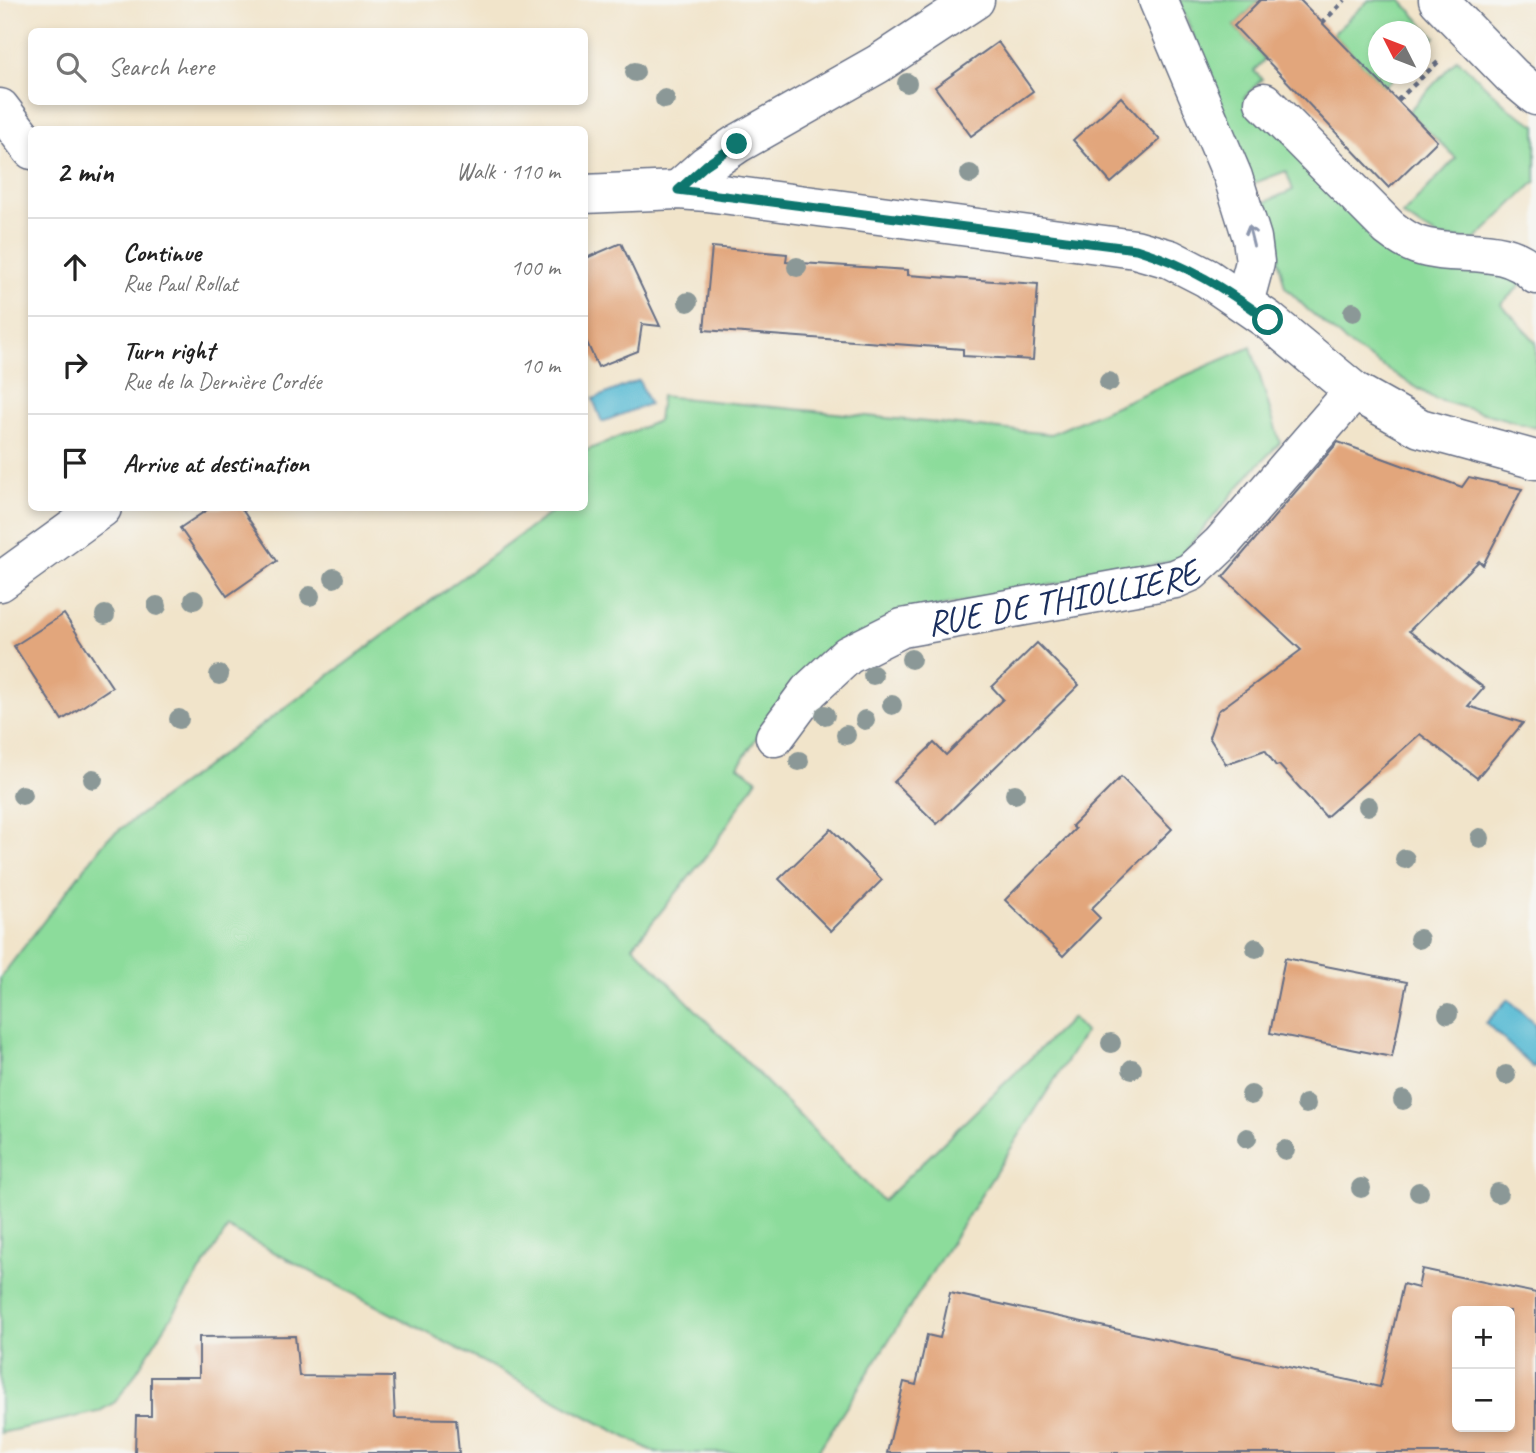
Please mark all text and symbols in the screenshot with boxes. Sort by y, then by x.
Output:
north arrow [1368,21,1431,84]
search box [28,28,588,105]
icon: search [52,48,90,86]
text: Search here [108,50,214,83]
route end [721,128,752,159]
text: 2 min [56,153,113,191]
text: Walk · 110 m [456,157,560,186]
one-way arrow [1244,226,1257,248]
text: Continue [123,236,201,269]
icon: ahead [56,248,94,286]
text: 100 m [511,253,560,282]
text: Rue Paul Rollat [123,269,238,298]
route start [1252,304,1283,335]
text: Turn right [123,334,214,367]
icon: right [56,346,94,384]
text: 10 m [521,351,560,380]
text: Rue de la Dernière Cordée [123,367,322,396]
icon: arrive [56,444,94,482]
text: Arrive at destination [123,447,309,480]
street label: RUE DE THIOLLIÈRE [923,548,1210,646]
map controls [1452,1306,1515,1432]
button: + [1452,1306,1515,1369]
button: − [1452,1369,1515,1432]

